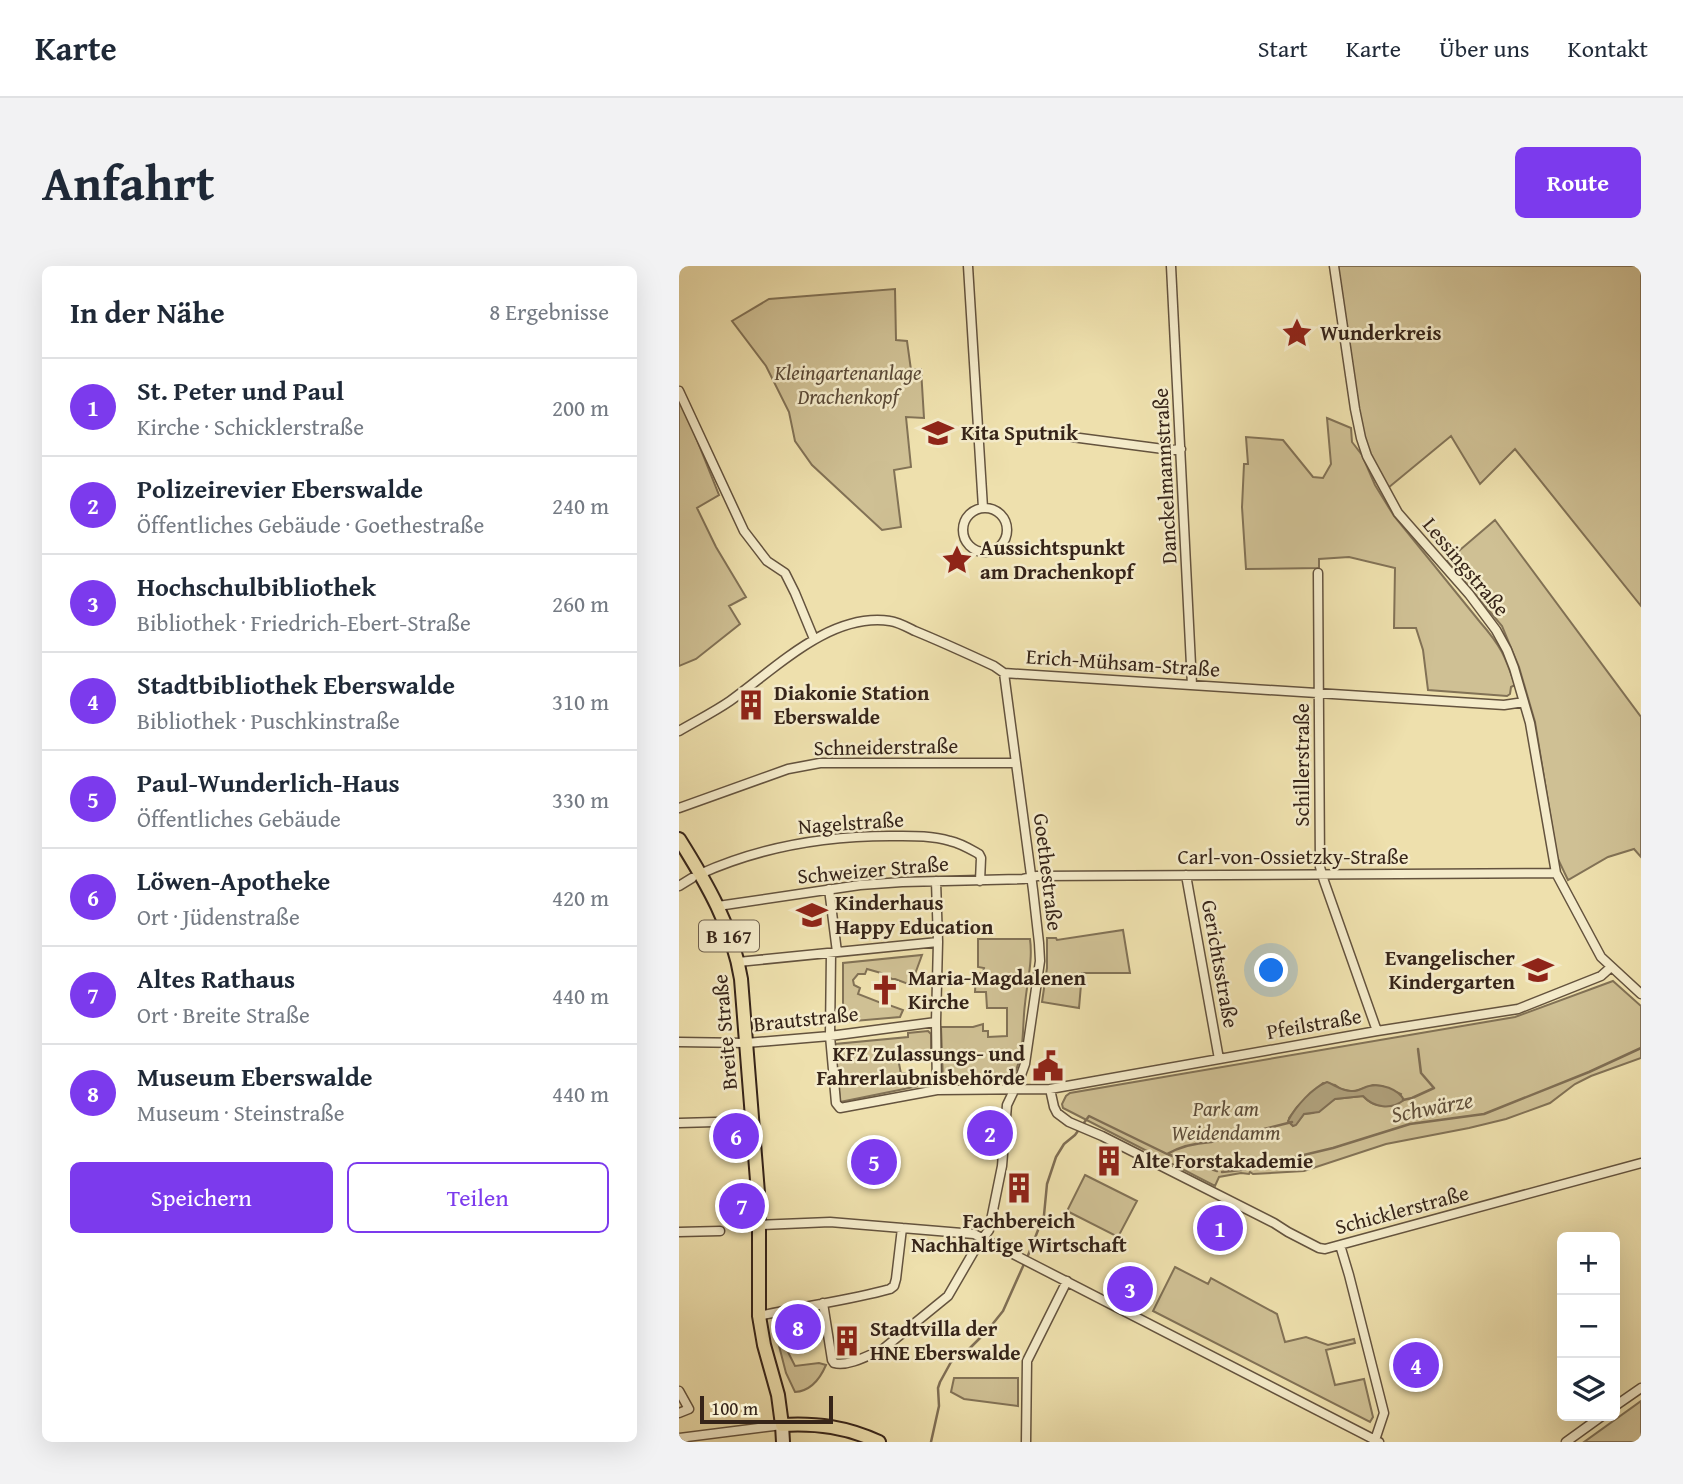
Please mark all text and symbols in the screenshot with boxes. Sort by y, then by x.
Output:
text: Karte [35,24,117,72]
text: Start [1258,31,1308,66]
text: Karte [1346,31,1401,66]
text: Über uns [1439,31,1530,66]
text: Kontakt [1568,31,1648,66]
text: Anfahrt [42,146,215,218]
button: Route [1515,147,1641,218]
text: In der Nähe [70,290,225,334]
text: 8 Ergebnisse [489,295,609,328]
place icon: Wunderkreis [1280,316,1314,350]
place label: Wunderkreis [1320,317,1441,348]
park label: Kleingartenanlage Drachenkopf [773,357,922,412]
text: St. Peter und Paul [137,371,344,410]
street label: Danckelmannstraße [1144,387,1185,565]
text: 1 [87,391,99,424]
text: 200 m [552,391,609,424]
text: Kirche · Schicklerstraße [137,410,364,443]
school or university icon: Kita Sputnik [921,416,955,450]
place label: Kita Sputnik [961,417,1079,448]
text: Polizeirevier Eberswalde [137,469,423,508]
text: 2 [87,489,99,522]
text: 240 m [552,489,609,522]
text: Öffentliches Gebäude · Goethestraße [137,508,484,541]
street label: Lessingstraße [1416,510,1517,623]
place label: Aussichtspunkt am Drachenkopf [980,532,1136,587]
place icon: Aussichtspunkt am Drachenkopf [940,543,974,577]
text: Hochschulbibliothek [137,567,376,606]
text: 3 [87,587,99,620]
text: 260 m [552,587,609,620]
text: Bibliothek · Friedrich-Ebert-Straße [137,606,471,639]
street label: Erich-Mühsam-Straße [1025,640,1221,685]
text: Stadtbibliothek Eberswalde [137,665,455,704]
place label: Diakonie Station Eberswalde [774,677,930,732]
text: 4 [87,685,99,718]
text: 310 m [552,685,609,718]
building icon: Diakonie Station Eberswalde [734,688,768,722]
street label: Schillerstraße [1286,703,1317,827]
text: Bibliothek · Puschkinstraße [137,704,400,737]
street label: Schneiderstraße [813,730,959,763]
text: Paul-Wunderlich-Haus [137,763,400,802]
text: 5 [87,783,99,816]
text: 330 m [552,783,609,816]
text: Öffentliches Gebäude [137,802,341,835]
street label: Nagelstraße [797,803,905,842]
street label: Goethestraße [1026,811,1071,933]
street label: Carl-von-Ossietzky-Straße [1177,841,1409,872]
street label: Schweizer Straße [796,847,950,892]
text: Löwen-Apotheke [137,861,330,900]
text: 6 [87,881,99,914]
text: 420 m [552,881,609,914]
place label: Kinderhaus Happy Education [835,887,994,942]
street label: Gerichtsstraße [1194,897,1247,1031]
school or university icon: Kinderhaus Happy Education [795,898,829,932]
text: Ort · Jüdenstraße [137,900,300,933]
road number: B 167 [699,920,759,951]
place label: Evangelischer Kindergarten [1385,942,1516,997]
your location [1254,953,1288,987]
school or university icon: Evangelischer Kindergarten [1521,953,1555,987]
text: Altes Rathaus [137,959,295,998]
place label: Maria-Magdalenen Kirche [908,962,1087,1017]
street label: Breite Straße [704,973,745,1091]
church icon: Maria-Magdalenen Kirche [868,973,902,1007]
text: 7 [87,979,99,1012]
text: 440 m [552,979,609,1012]
text: Ort · Breite Straße [137,998,310,1031]
street label: Brautstraße [752,998,860,1039]
street label: Pfeilstraße [1264,1000,1364,1047]
place label: KFZ Zulassungs- und Fahrerlaubnisbehörde [817,1038,1025,1093]
public building icon: KFZ Zulassungs- und Fahrerlaubnisbehörde [1031,1049,1065,1083]
text: Museum Eberswalde [137,1057,373,1096]
text: 8 [87,1077,99,1110]
text: 440 m [552,1077,609,1110]
water label: Schwärze [1388,1082,1476,1131]
park label: Park am Weidendamm [1171,1093,1281,1148]
text: Museum · Steinstraße [137,1096,345,1129]
pin: 2 [967,1107,1013,1159]
pin: 6 [713,1110,759,1162]
pin: 5 [851,1136,897,1188]
building icon: Alte Forstakademie [1092,1144,1126,1178]
place label: Alte Forstakademie [1132,1145,1313,1176]
button: Speichern [70,1162,333,1233]
button: Teilen [347,1162,609,1233]
building icon: Fachbereich Nachhaltige Wirtschaft [1002,1171,1036,1205]
street label: Schicklerstraße [1332,1177,1472,1242]
pin: 7 [719,1180,765,1232]
pin: 1 [1197,1202,1243,1254]
place label: Fachbereich Nachhaltige Wirtschaft [911,1205,1127,1260]
map controls [1557,1232,1620,1421]
button: + [1557,1232,1620,1295]
pin: 3 [1107,1263,1153,1315]
button: − [1557,1295,1620,1358]
pin: 8 [775,1301,821,1353]
place label: Stadtvilla der HNE Eberswalde [870,1313,1021,1368]
building icon: Stadtvilla der HNE Eberswalde [830,1324,864,1358]
pin: 4 [1393,1339,1439,1391]
button: layers [1557,1358,1620,1421]
scale bar [700,1393,833,1425]
text: 100 m [711,1394,758,1422]

